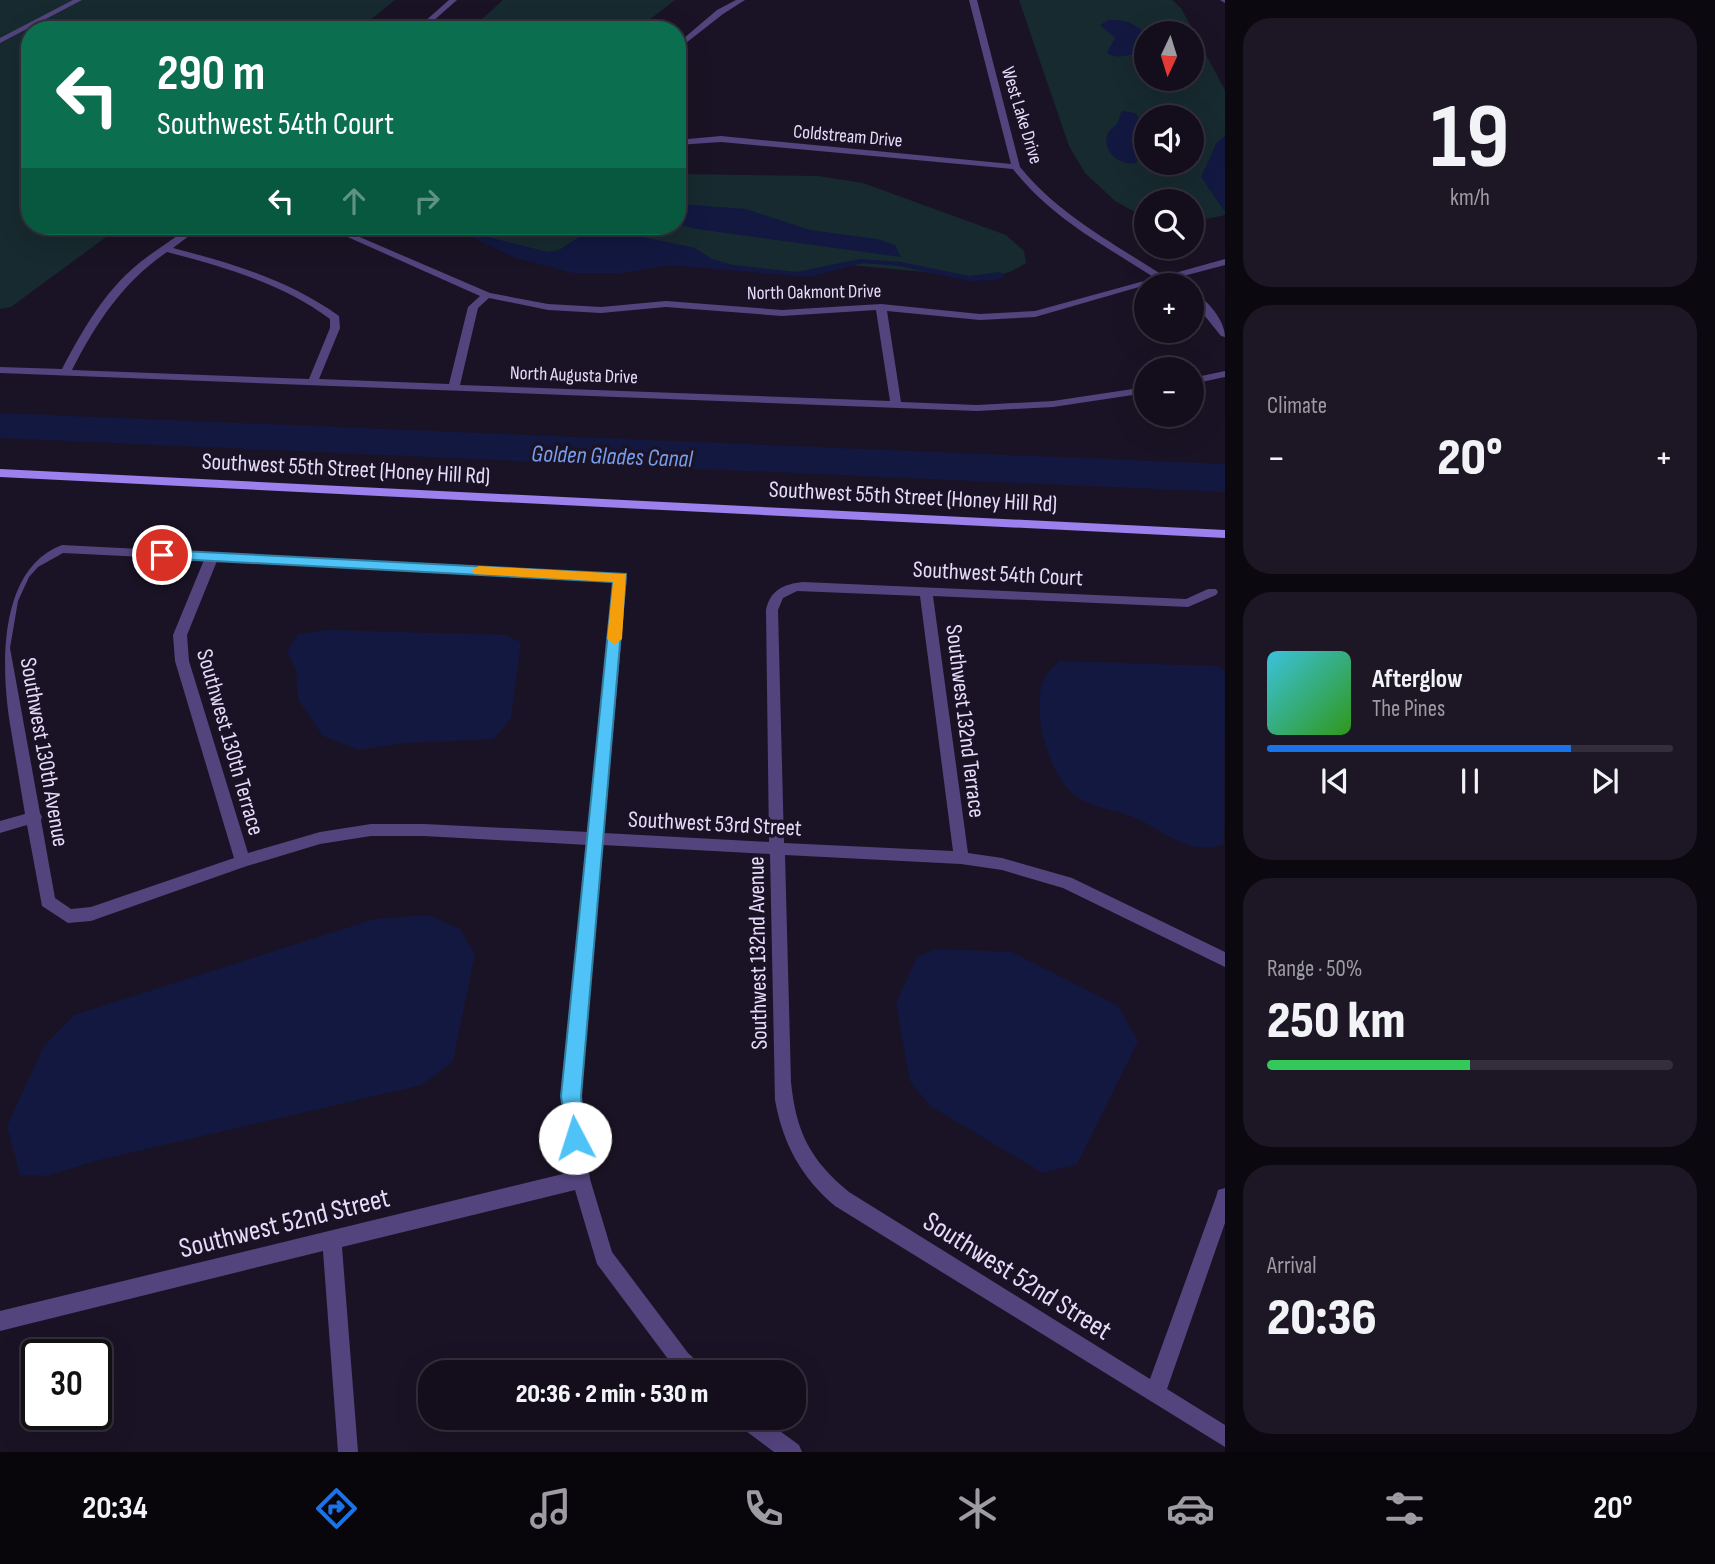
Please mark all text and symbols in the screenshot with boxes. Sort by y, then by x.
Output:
north arrow [1134,21,1204,91]
map controls [1134,21,1204,427]
text: 290 m [157,45,265,104]
icon: left [42,49,133,140]
street label: West Lake Drive [996,64,1047,167]
text: 19 [1431,84,1509,193]
text: Southwest 54th Court [157,105,394,144]
button: sound [1134,105,1204,175]
street label: Coldstream Drive [792,120,903,153]
icon: left [262,182,300,220]
icon: ahead [335,182,373,220]
icon: right [408,182,446,220]
text: km/h [1450,184,1490,212]
button: search [1134,189,1204,259]
button: + [1134,273,1204,343]
street label: North Oakmont Drive [747,280,881,305]
button: − [1134,357,1204,427]
street label: North Augusta Drive [510,362,638,389]
text: Climate [1267,392,1327,420]
text: 20° [1437,427,1503,490]
text: − [1267,436,1286,481]
text: + [1654,436,1673,481]
water label: Golden Glades Canal [531,439,694,474]
street label: Southwest 55th Street (Honey Hill Rd) [201,447,491,491]
street label: Southwest 55th Street (Honey Hill Rd) [768,475,1058,519]
pin [132,525,192,585]
icon: arrive [143,536,181,574]
street label: Southwest 54th Court [912,556,1084,592]
street label: Southwest 132nd Terrace [939,623,991,819]
street label: Southwest 130th Terrace [190,646,270,839]
street label: Southwest 130th Avenue [14,655,74,849]
text: Afterglow [1372,664,1463,695]
text: The Pines [1372,695,1445,723]
icon: previous [1316,762,1354,800]
icon: pause [1451,762,1489,800]
icon: next [1586,762,1624,800]
street label: Southwest 53rd Street [627,805,802,843]
street label: Southwest 132nd Avenue [742,856,774,1050]
text: Range · 50% [1267,955,1362,983]
text: 250 km [1267,990,1405,1053]
position arrow [538,1101,612,1175]
street label: Southwest 52nd Street [176,1181,393,1266]
street label: Southwest 52nd Street [917,1205,1117,1347]
text: Arrival [1267,1252,1316,1280]
text: 20:36 [1267,1287,1377,1350]
speed limit sign: 30 [21,1339,112,1430]
text: 20:36 · 2 min · 530 m [516,1379,708,1410]
icon: directions [312,1484,361,1533]
icon: music [526,1484,575,1533]
icon: phone [739,1484,788,1533]
icon: climate [953,1484,1002,1533]
icon: car [1166,1484,1215,1533]
icon: filters [1380,1484,1429,1533]
text: 20:34 [82,1489,148,1528]
text: 20° [1593,1489,1633,1528]

